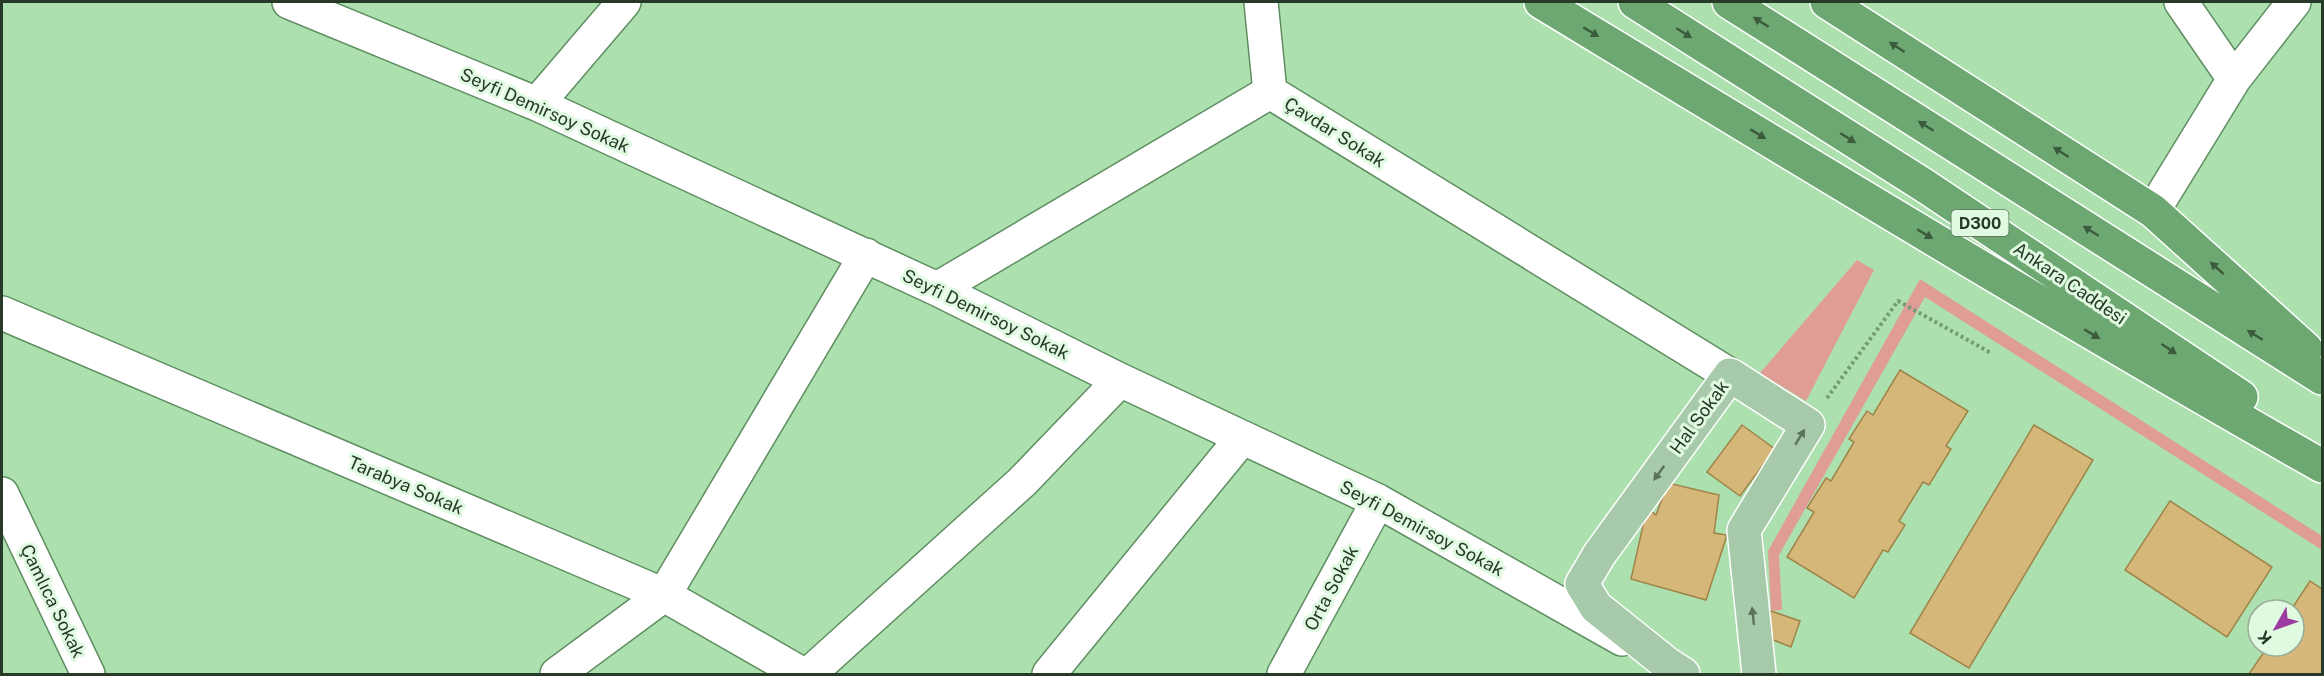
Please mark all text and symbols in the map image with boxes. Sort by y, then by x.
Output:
one-way arrow [1754,16,1770,28]
one-way arrow [1583,27,1600,37]
one-way arrow [1676,27,1692,38]
one-way arrow [1889,41,1905,52]
street label: Seyfi Demirsoy Sokak [457,63,633,157]
street label: Çavdar Sokak [1281,93,1389,171]
one-way arrow [1918,121,1934,132]
one-way arrow [1750,128,1766,139]
one-way arrow [1840,132,1857,143]
one-way arrow [2054,146,2070,158]
road number: D300 [1952,210,2008,236]
one-way arrow [2083,226,2099,237]
one-way arrow [1917,229,1933,240]
street label: Ankara Caddesi [2010,238,2130,328]
one-way arrow [2210,262,2224,276]
street label: Seyfi Demirsoy Sokak [899,264,1073,364]
one-way arrow [2084,328,2100,339]
one-way arrow [2247,330,2264,341]
one-way arrow [2161,343,2177,354]
street label: Hal Sokak [1665,376,1733,458]
one-way arrow [1795,429,1806,445]
street label: Tarabya Sokak [345,451,467,519]
one-way arrow [1653,466,1665,481]
street label: Seyfi Demirsoy Sokak [1336,476,1508,580]
street label: Çamlıca Sokak [16,541,90,661]
street label: Orta Sokak [1300,542,1362,634]
north arrow [2246,598,2306,658]
one-way arrow [1748,607,1758,626]
text: K [2254,626,2276,648]

